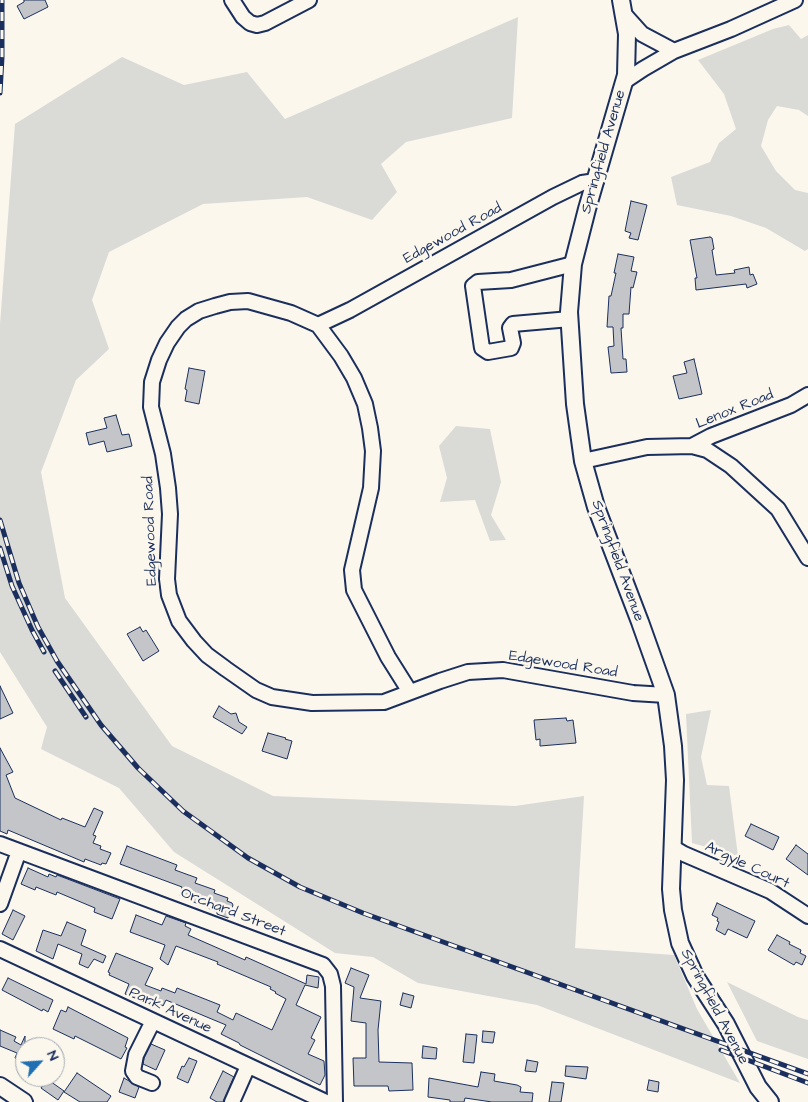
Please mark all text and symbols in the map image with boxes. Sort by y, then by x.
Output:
street label: Springfield Avenue [578,88,630,216]
street label: Edgewood Road [401,200,505,268]
street label: Lenox Road [694,386,776,434]
street label: Edgewood Road [140,476,162,586]
street label: Springfield Avenue [587,498,647,624]
street label: Edgewood Road [507,648,619,682]
street label: Argyle Court [702,839,792,893]
street label: Orchard Street [178,885,288,941]
street label: Springfield Avenue [676,946,752,1068]
street label: Park Avenue [126,984,214,1038]
north arrow [15,1037,65,1087]
text: N [42,1048,63,1064]

